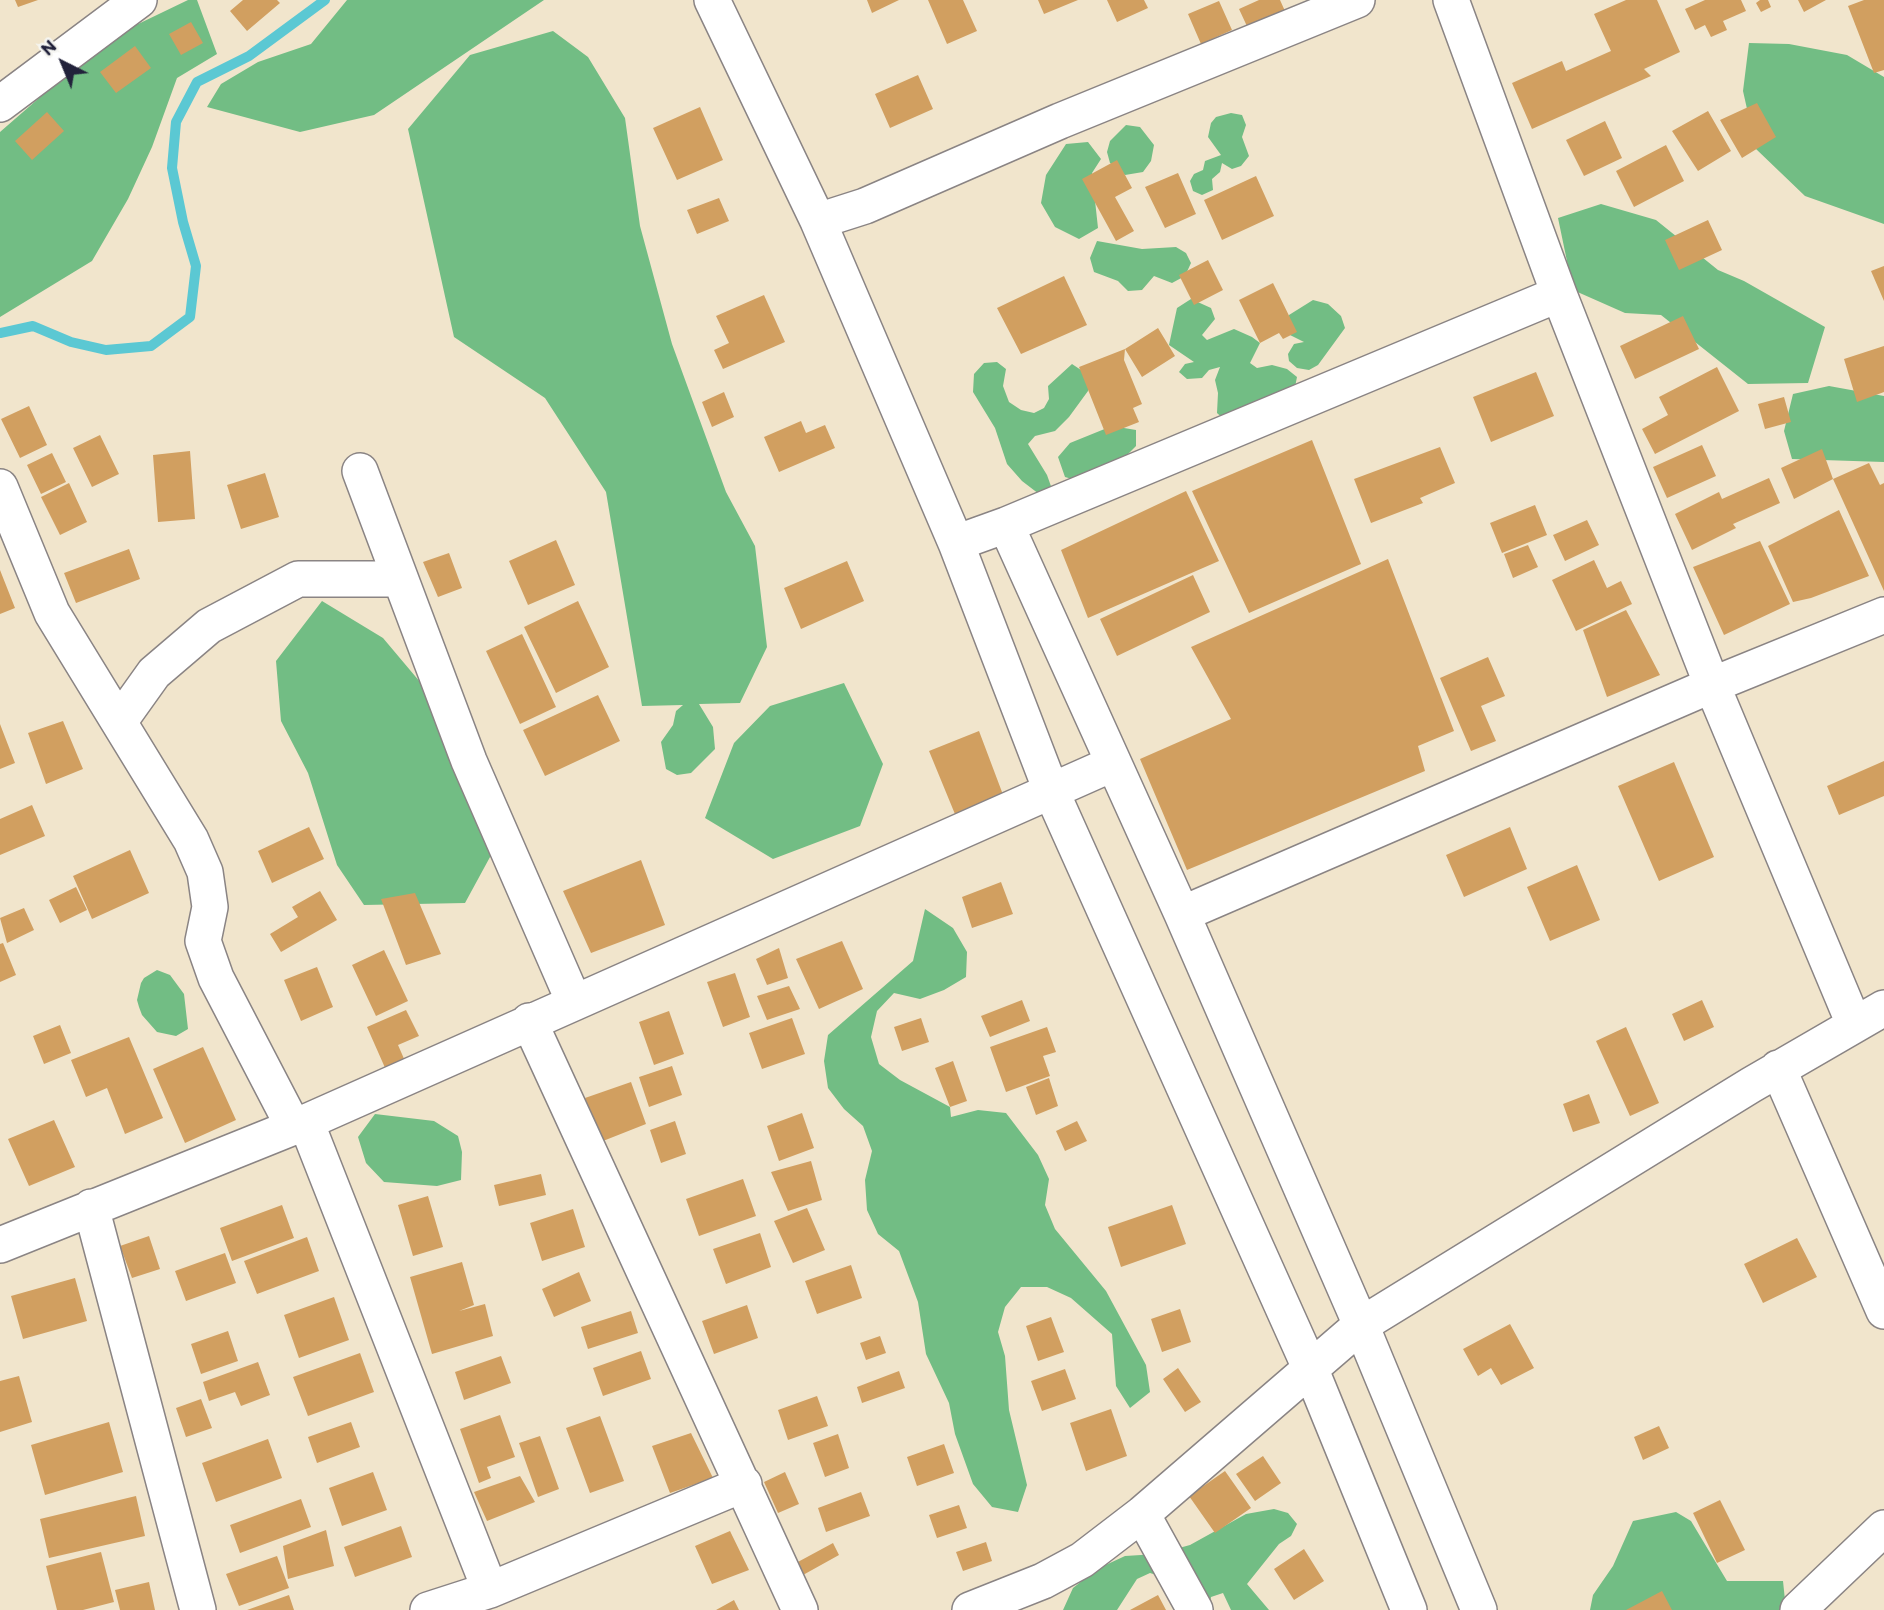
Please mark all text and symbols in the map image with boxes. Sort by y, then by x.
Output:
north arrow [28,28,98,98]
text: N [36,34,61,60]

